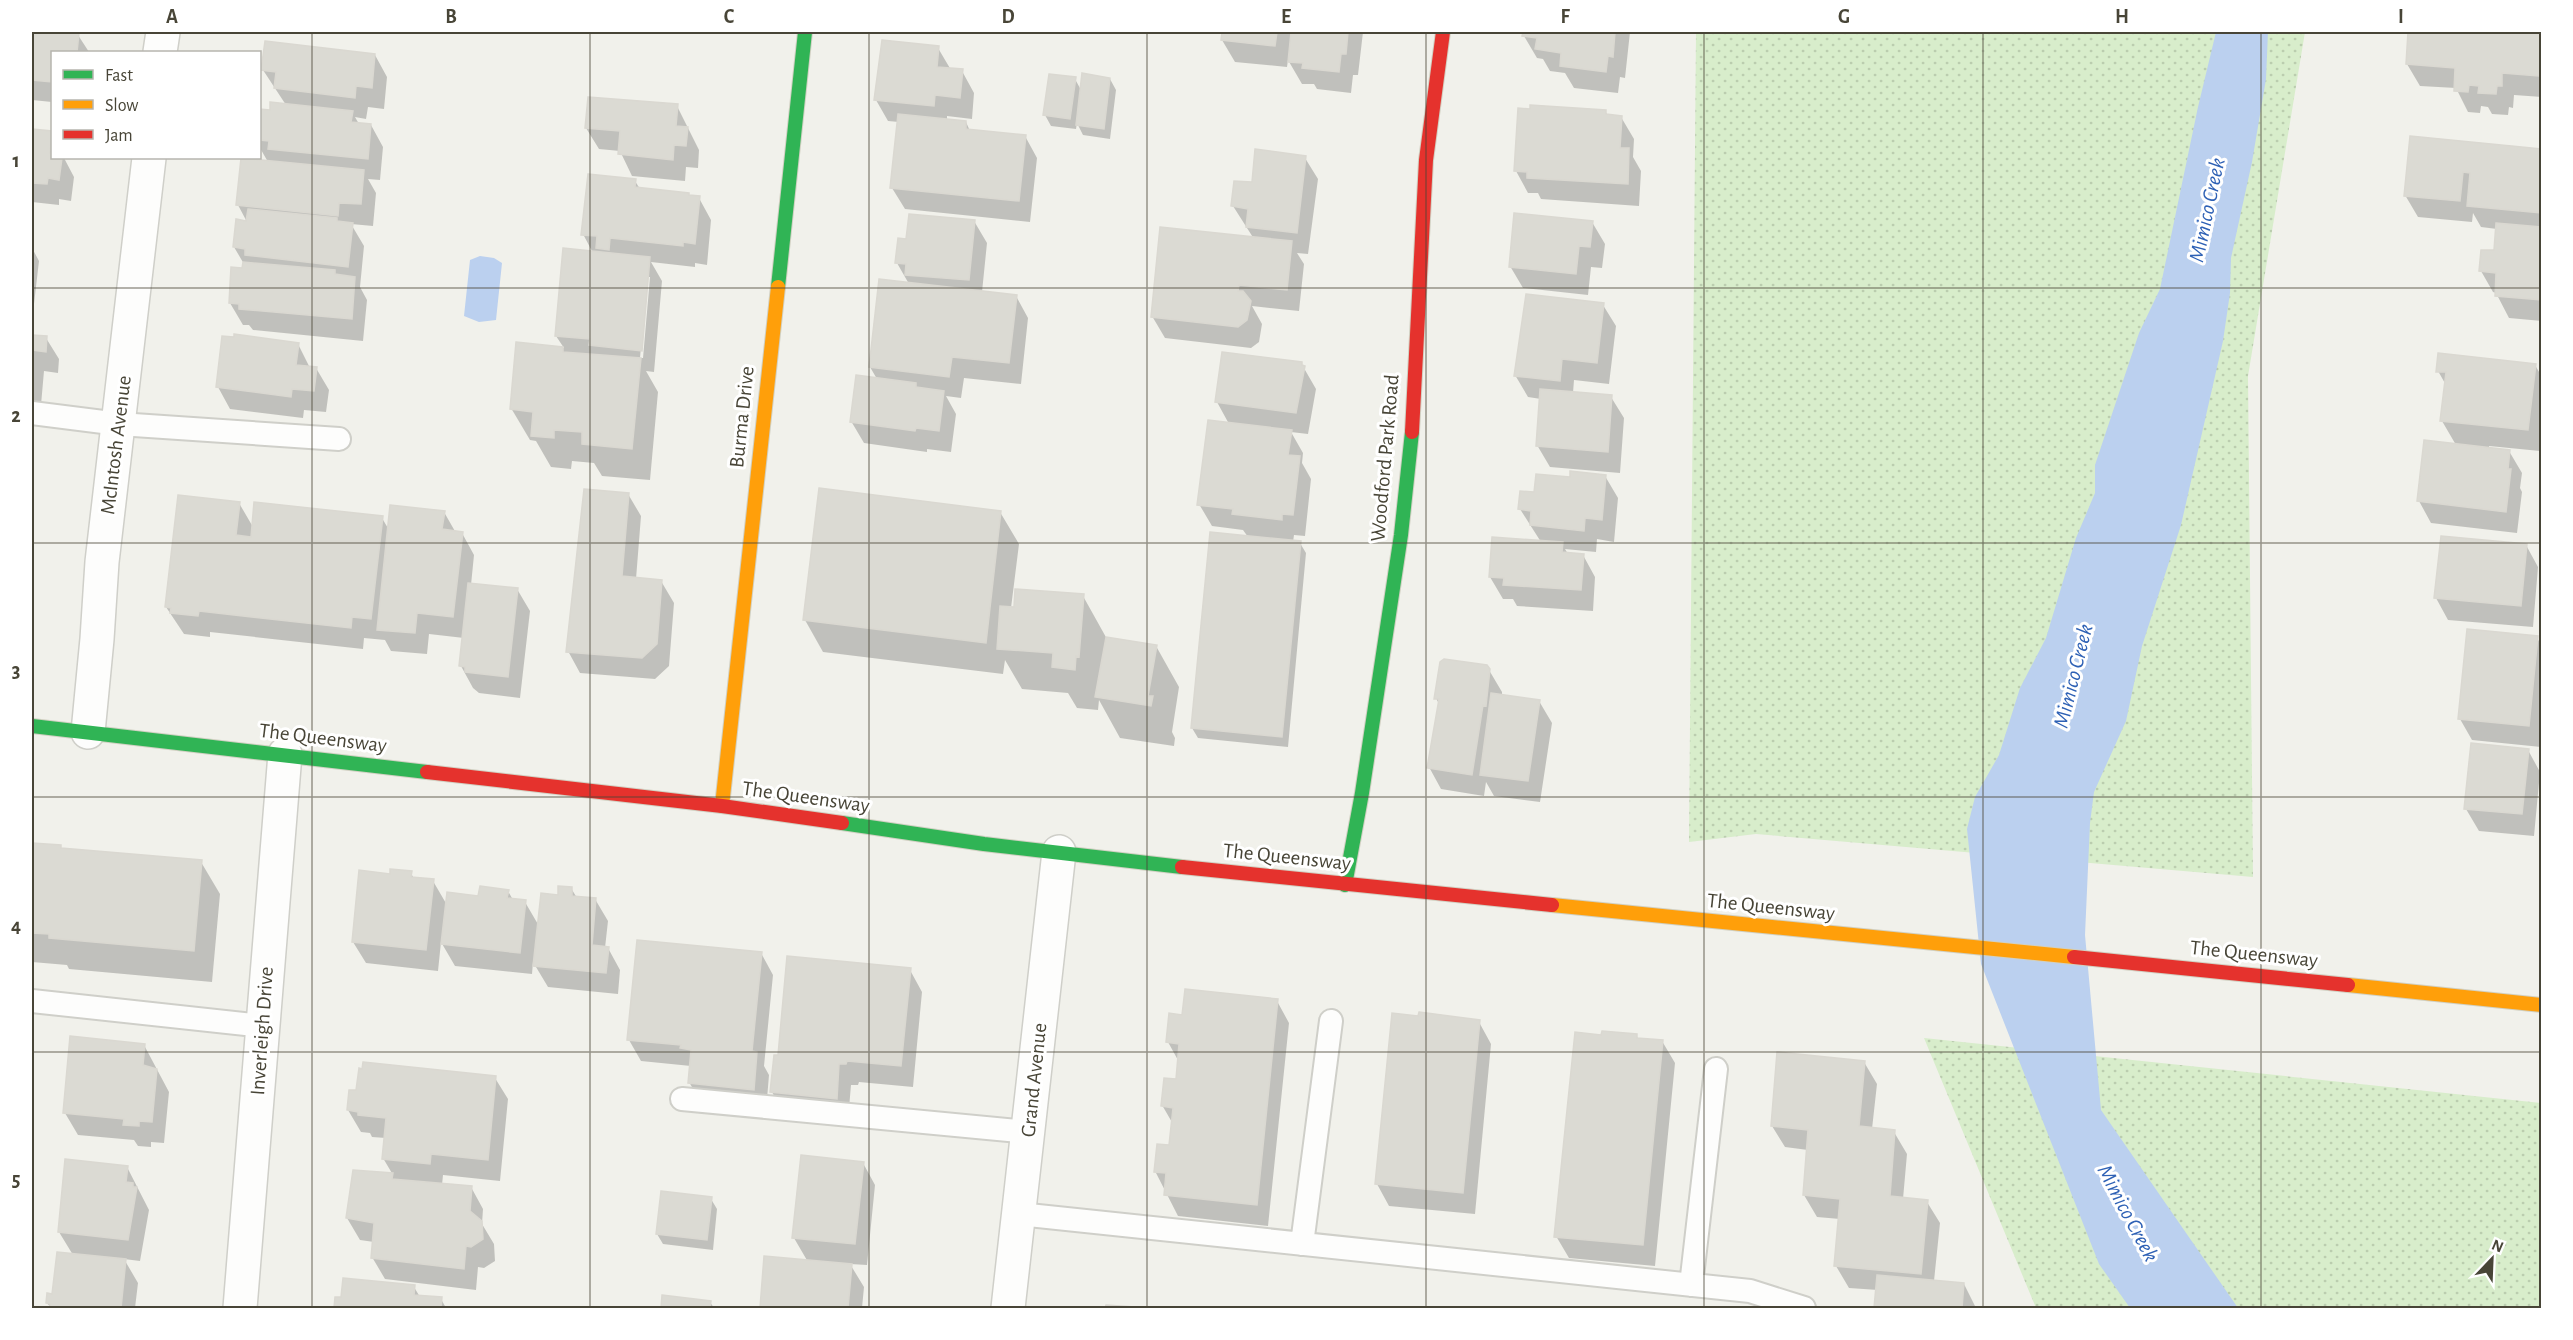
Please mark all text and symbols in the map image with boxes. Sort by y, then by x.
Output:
text: A [166,7,178,27]
text: B [445,7,457,27]
text: C [724,7,735,27]
text: D [1001,7,1015,27]
text: E [1281,7,1291,27]
text: F [1560,7,1570,27]
text: G [1838,7,1850,27]
text: H [2115,7,2129,27]
text: I [2398,7,2404,27]
legend [51,51,261,159]
text: Fast [105,67,133,85]
text: Slow [105,97,138,115]
text: Jam [105,127,133,145]
text: 1 [12,151,20,171]
water label: Mimico Creek [2185,156,2229,264]
street label: Burma Drive [726,365,758,469]
street label: Woodford Park Road [1367,373,1403,543]
street label: McIntosh Avenue [97,374,135,516]
text: 2 [11,406,21,426]
water label: Mimico Creek [2049,622,2097,730]
text: 3 [12,661,20,681]
street label: The Queensway [258,720,388,756]
street label: The Queensway [741,778,871,816]
street label: The Queensway [1222,840,1352,874]
street label: The Queensway [1706,890,1836,924]
text: 4 [11,916,21,936]
street label: The Queensway [2189,937,2319,971]
street label: Inverleigh Drive [247,966,277,1096]
street label: Grand Avenue [1018,1022,1050,1138]
water label: Mimico Creek [2093,1161,2163,1265]
text: 5 [12,1170,20,1190]
north arrow [2462,1229,2522,1289]
text: N [2489,1237,2506,1256]

